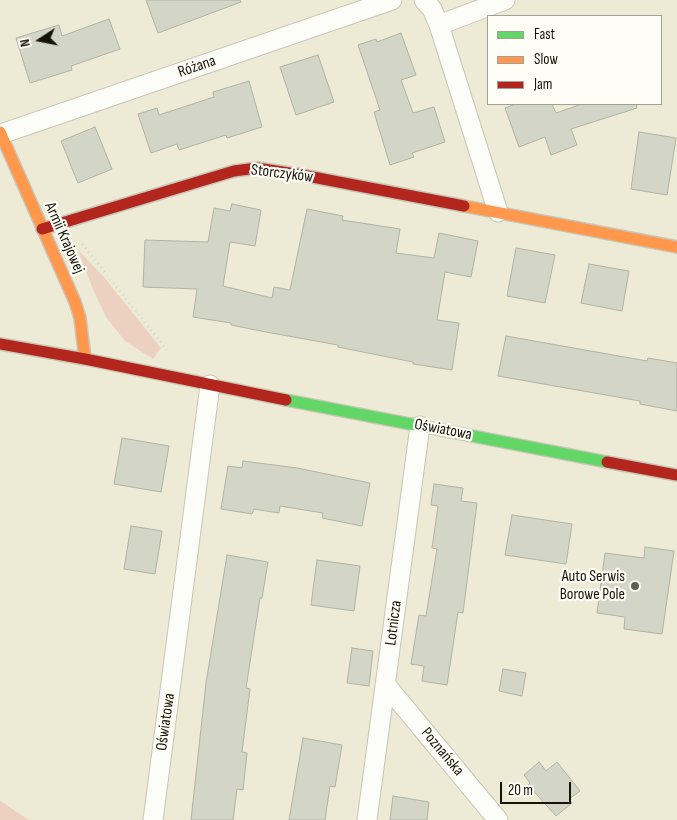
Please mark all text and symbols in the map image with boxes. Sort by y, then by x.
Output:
north arrow [15,15,65,65]
legend [487,15,662,105]
text: Fast [534,25,555,44]
text: N [16,38,34,48]
text: Slow [534,50,558,69]
street label: Różana [176,52,218,82]
text: Jam [534,75,552,94]
street label: Storczyków [250,161,314,187]
street label: Armii Krajowej [40,199,88,277]
street label: Oświatowa [413,415,473,445]
place label: Auto Serwis Borowe Pole [560,567,625,605]
marker: Auto Serwis Borowe Pole [629,580,641,592]
street label: Lotnicza [382,599,406,647]
street label: Oświatowa [152,692,180,752]
street label: Poznańska [416,724,468,780]
scale bar [502,772,573,804]
text: 20 m [508,781,533,800]

